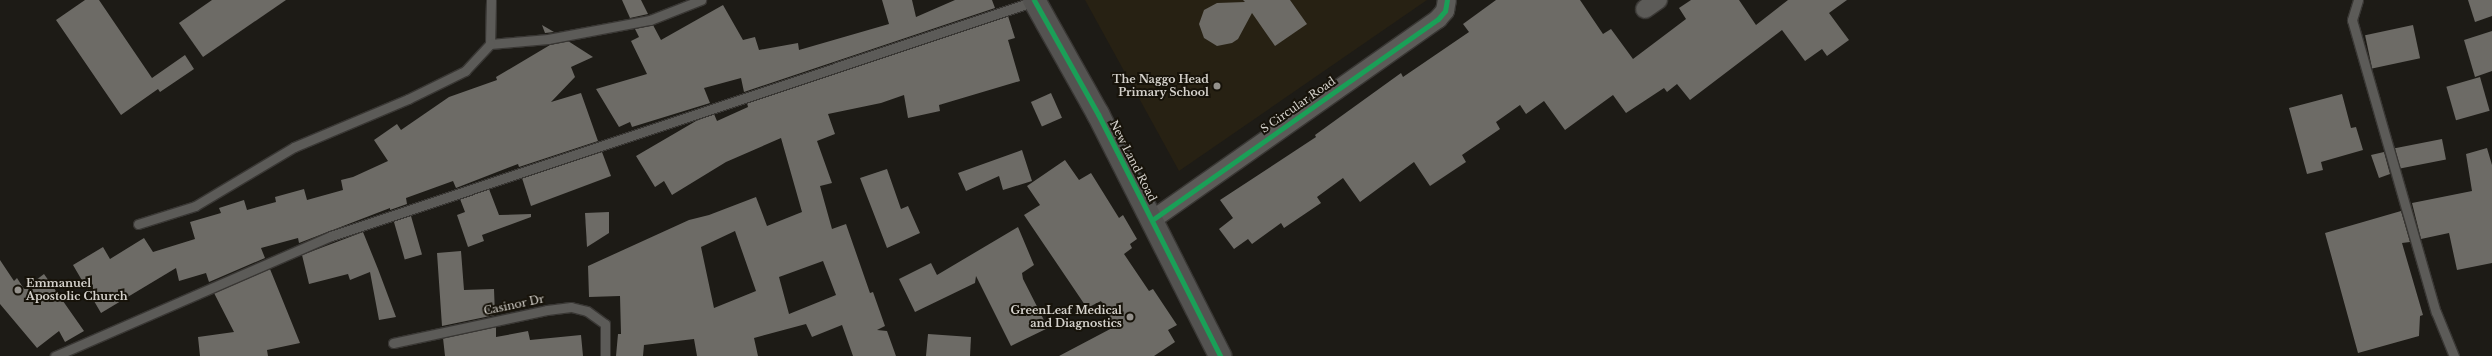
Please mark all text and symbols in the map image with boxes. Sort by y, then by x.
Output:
place label: The Naggo Head Primary School [1112,73,1209,99]
street label: S Circular Road [1258,74,1338,136]
marker: The Naggo Head Primary School [1212,81,1222,91]
street label: New Land Road [1107,118,1159,204]
place label: Emmanuel Apostolic Church [26,277,128,303]
marker: Emmanuel Apostolic Church [13,285,23,295]
street label: Casinor Dr [482,292,546,318]
place label: GreenLeaf Medical and Diagnostics [1010,304,1122,330]
marker: GreenLeaf Medical and Diagnostics [1125,312,1135,322]

